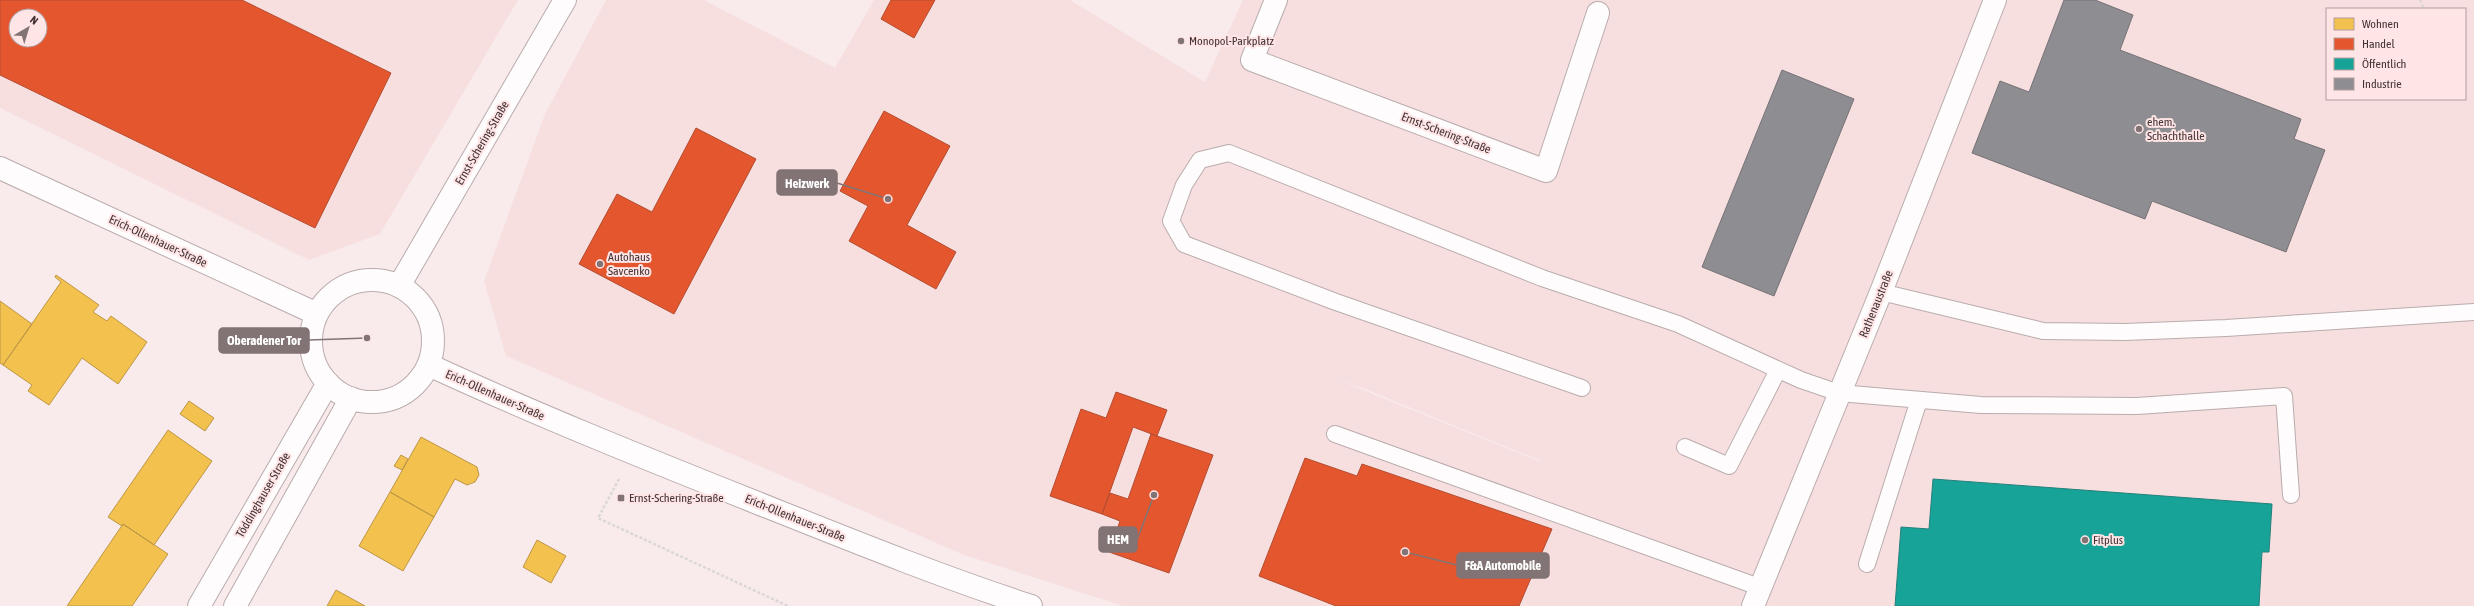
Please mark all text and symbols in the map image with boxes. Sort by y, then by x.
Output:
north arrow [8,8,48,48]
legend [2326,8,2466,100]
text: N [28,13,40,27]
text: Wohnen [2362,17,2399,31]
place label: Monopol-Parkplatz [1189,34,1275,48]
marker: Monopol-Parkplatz [1176,36,1186,46]
text: Handel [2362,37,2396,51]
text: Öffentlich [2362,57,2406,71]
text: Industrie [2362,77,2402,91]
street label: Ernst-Schering-Straße [452,99,512,187]
street label: Ernst-Schering-Straße [1399,110,1493,156]
place label: ehem. Schachthalle [2147,115,2205,143]
marker: ehem. Schachthalle [2134,124,2144,134]
callout: Heizwerk [777,170,837,195]
text: Heizwerk [785,176,829,191]
street label: Erich-Ollenhauer-Straße [107,212,209,270]
place label: Autohaus Savcenko [608,250,650,278]
marker: Autohaus Savcenko [595,259,605,269]
street label: Rathenaustraße [1856,268,1896,340]
callout: Oberadener Tor [219,328,309,353]
text: Oberadener Tor [227,333,302,348]
street label: Erich-Ollenhauer-Straße [443,367,547,423]
street label: Töddinghauser Straße [233,450,293,540]
place label: Ernst-Schering-Straße [629,491,724,505]
street label: Erich-Ollenhauer-Straße [743,491,847,545]
marker: Ernst-Schering-Straße [616,493,626,503]
callout: HEM [1099,527,1137,552]
text: HEM [1107,532,1129,547]
place label: Fitplus [2093,533,2123,547]
marker: Fitplus [2080,535,2090,545]
callout: F&A Automobile [1457,553,1549,578]
text: F&A Automobile [1465,558,1541,573]

